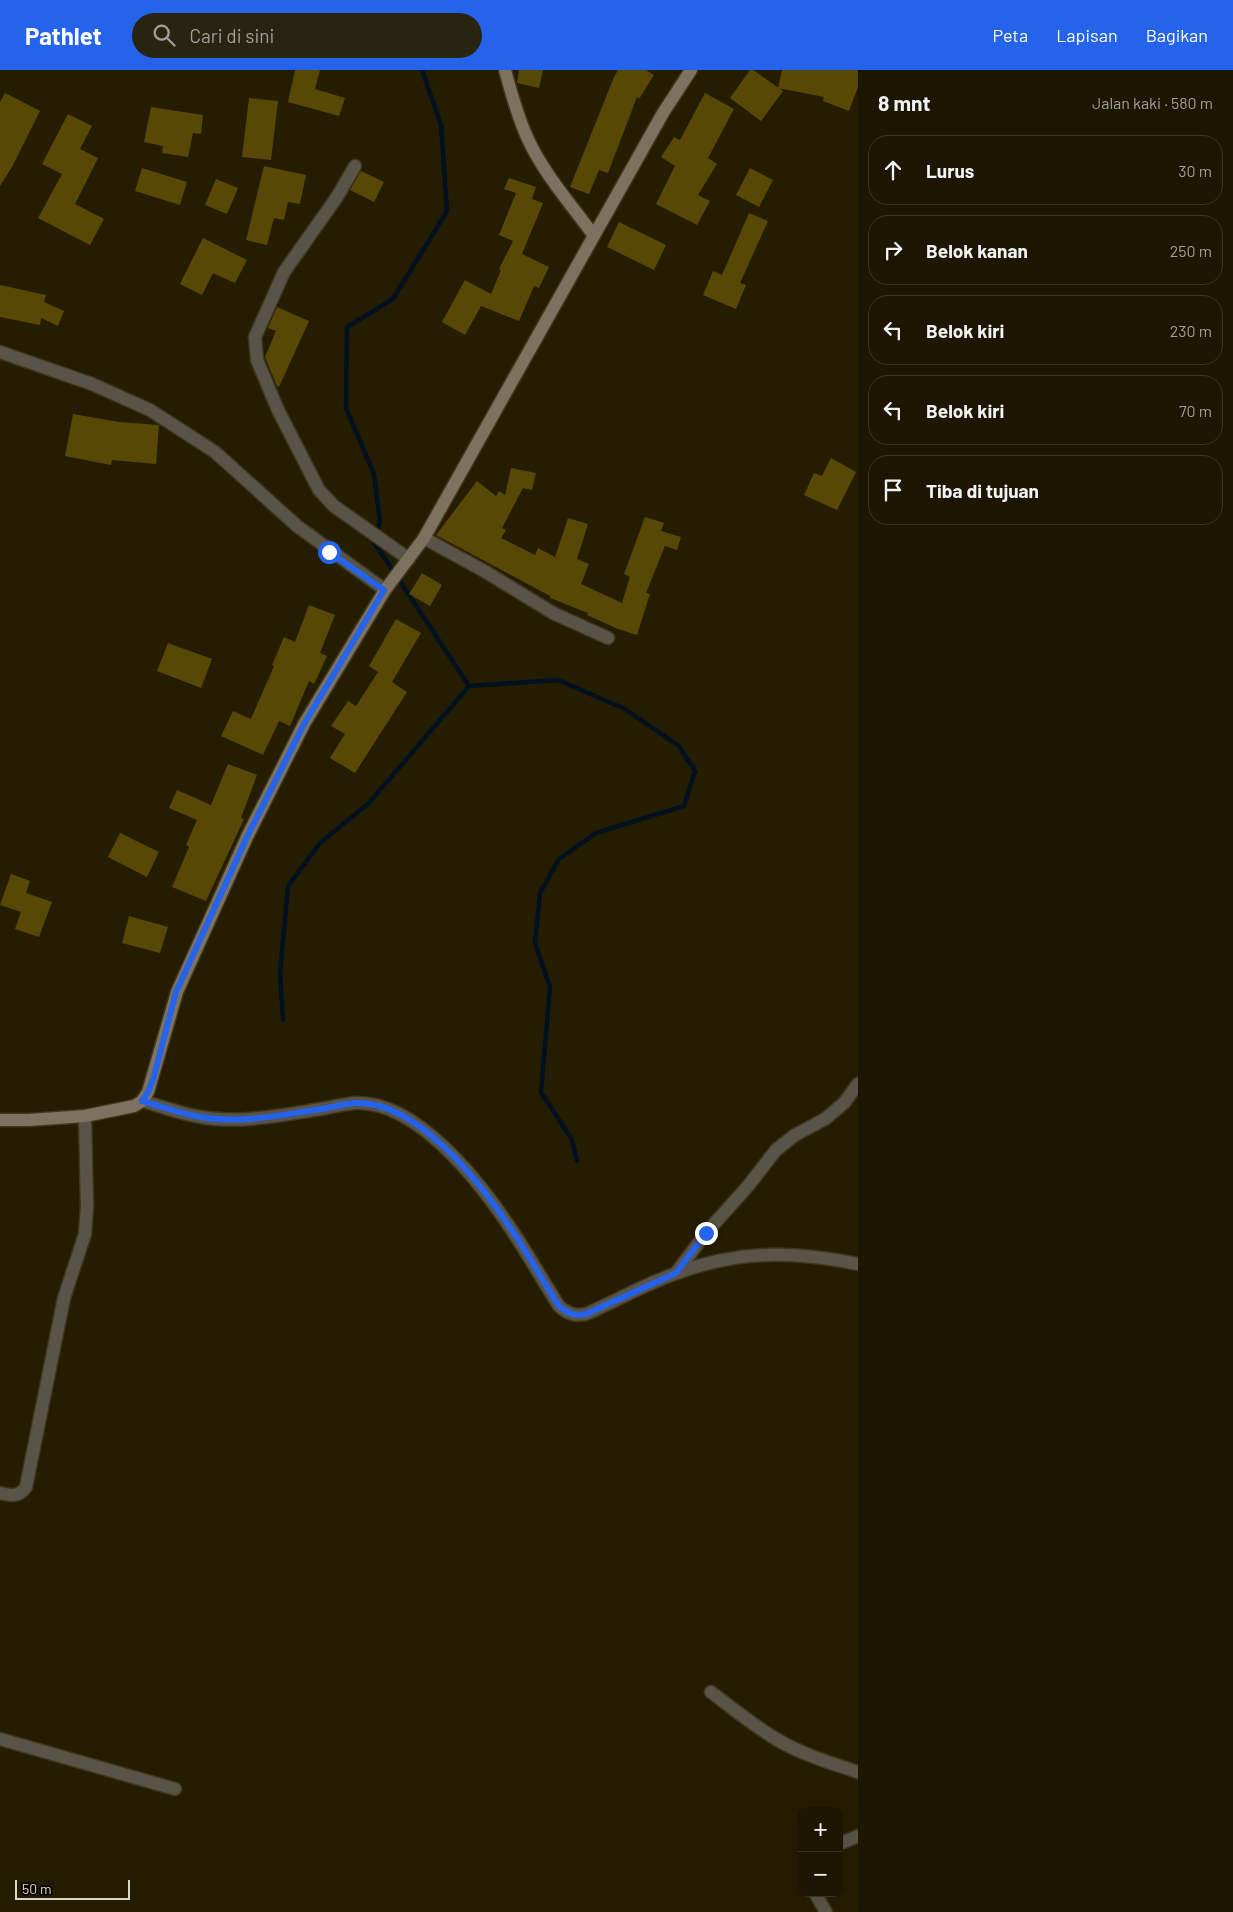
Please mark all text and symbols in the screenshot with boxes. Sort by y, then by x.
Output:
search box [132,13,482,58]
text: Pathlet [25,21,102,50]
icon: search [150,21,178,49]
text: Cari di sini [190,24,274,47]
text: Peta [993,24,1028,46]
text: Lapisan [1056,24,1118,46]
text: Bagikan [1146,24,1208,46]
text: 8 mnt [878,90,931,115]
text: Jalan kaki · 580 m [1092,93,1213,112]
icon: ahead [879,156,907,184]
text: Lurus [926,159,974,182]
text: 30 m [1178,161,1212,180]
icon: right [879,236,907,264]
text: Belok kanan [926,239,1028,262]
text: 250 m [1170,241,1212,260]
icon: left [879,316,907,344]
text: Belok kiri [926,319,1004,342]
text: 230 m [1170,321,1212,340]
icon: left [879,396,907,424]
text: Belok kiri [926,399,1004,422]
text: 70 m [1179,401,1212,420]
icon: arrive [879,476,907,504]
text: Tiba di tujuan [926,479,1039,502]
route start [318,541,341,564]
route end [695,1222,718,1245]
map controls [798,1807,843,1897]
button: + [798,1807,843,1852]
button: − [798,1852,843,1897]
scale bar [15,1877,130,1900]
text: 50 m [22,1880,51,1897]

